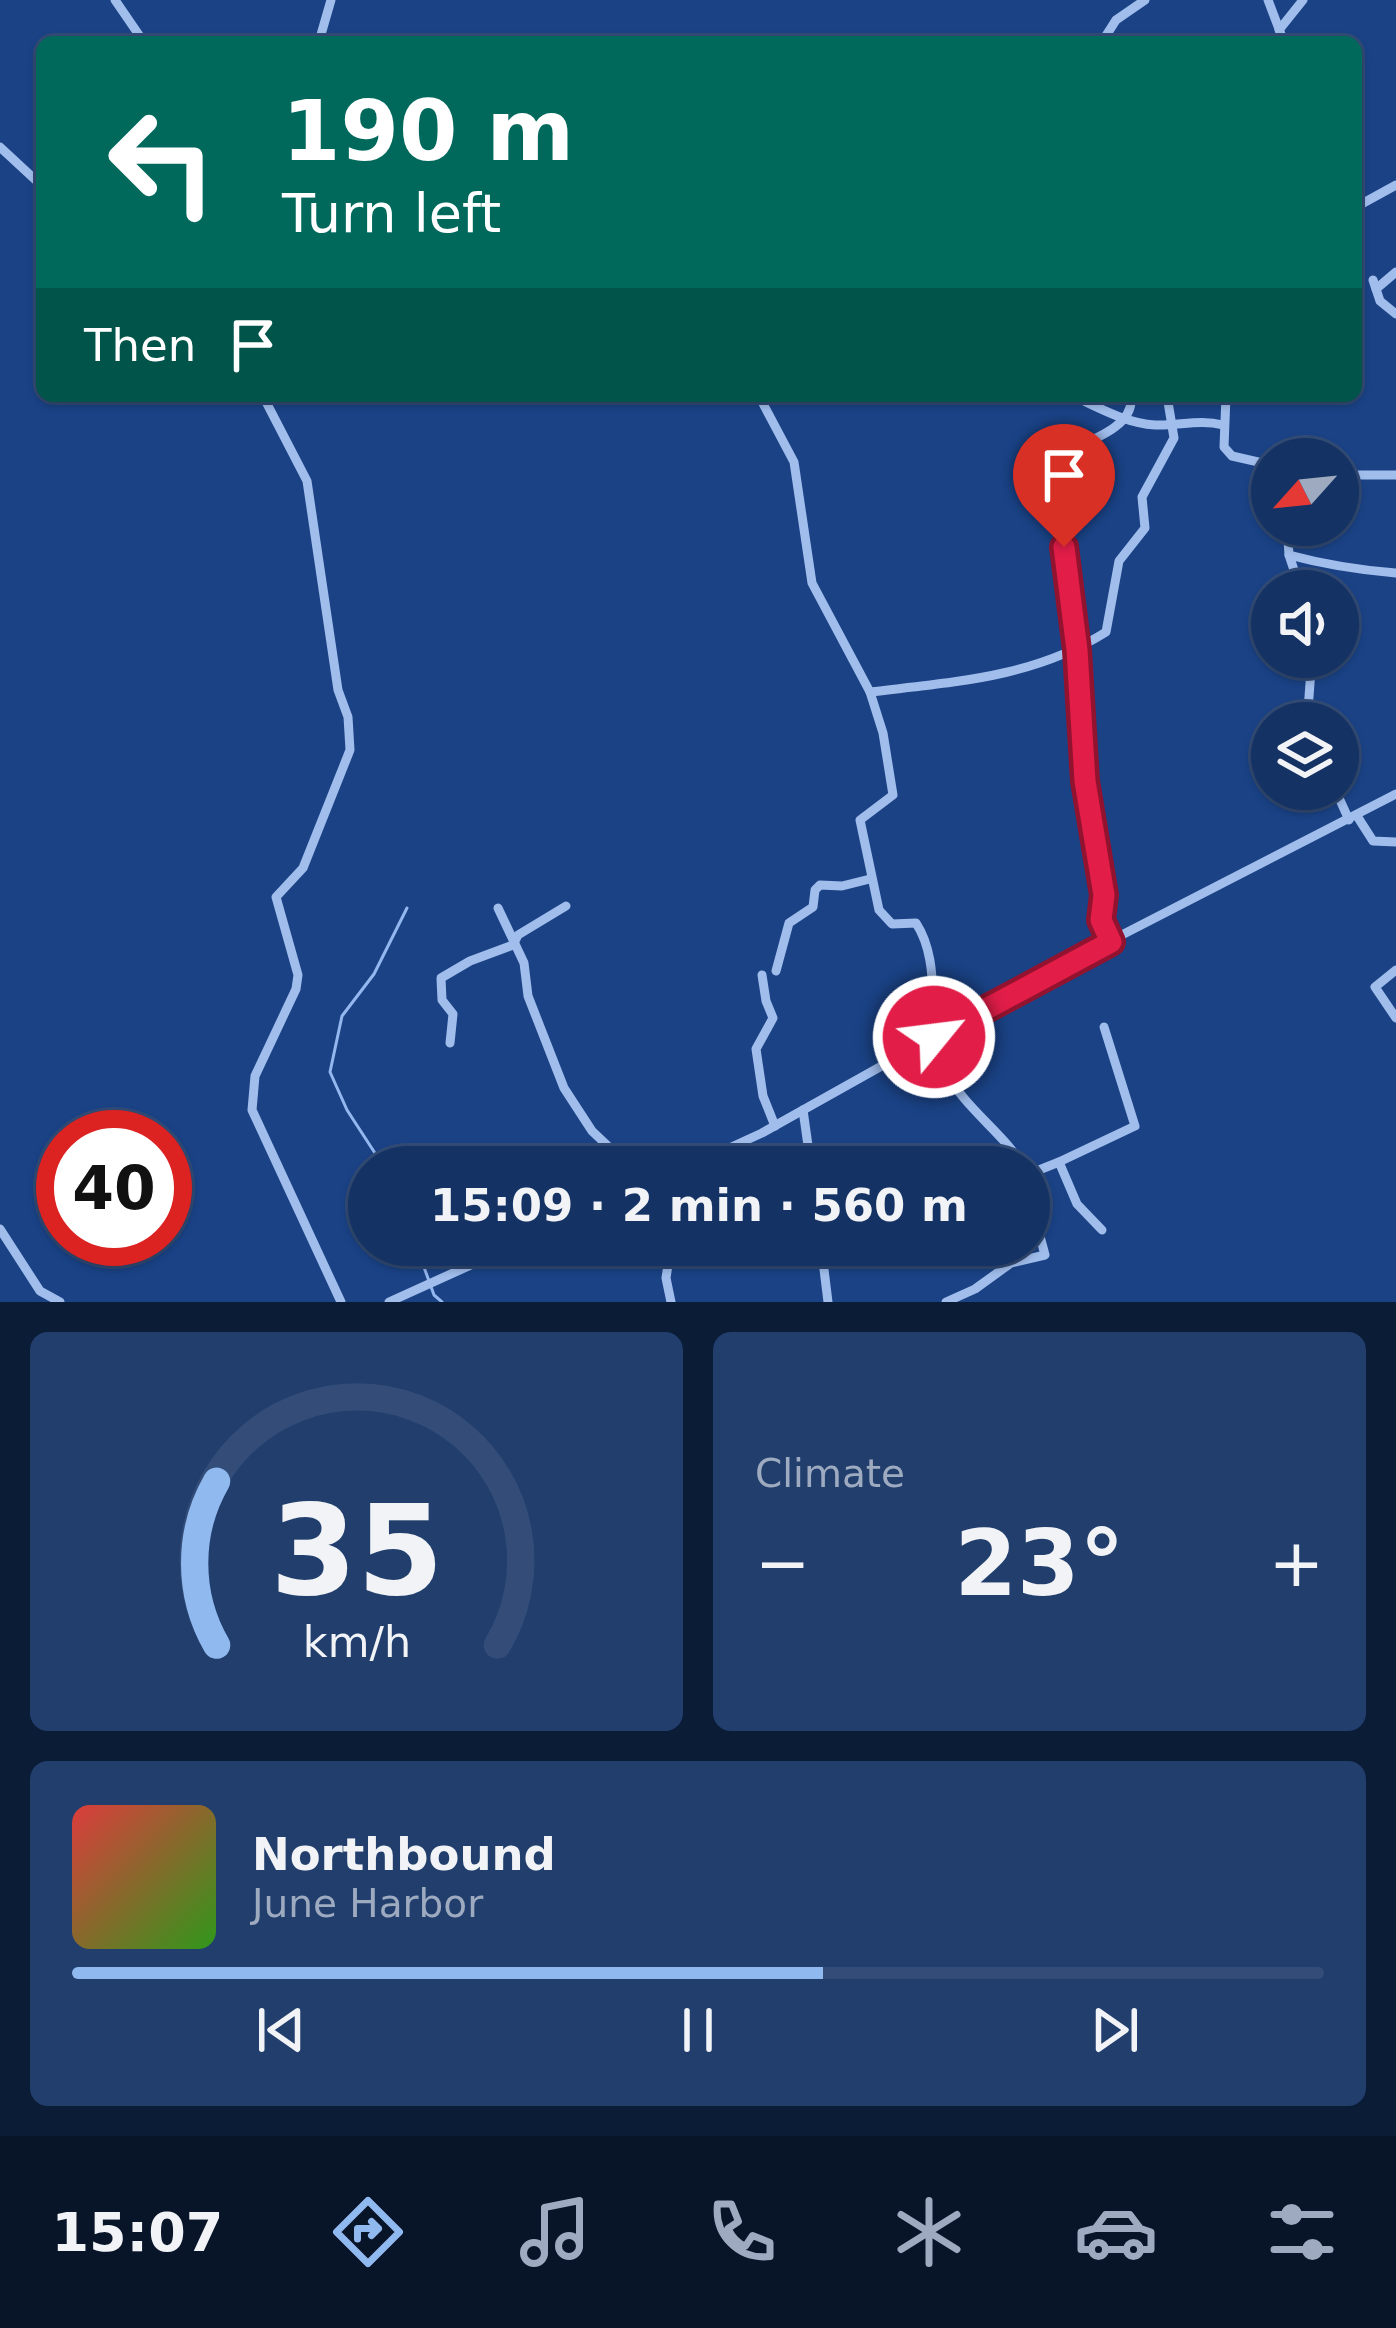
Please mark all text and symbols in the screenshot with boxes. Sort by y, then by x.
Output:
text: 190 m [282,82,574,180]
icon: left [84,84,240,240]
text: Turn left [282,182,501,245]
icon: arrive [220,312,286,378]
text: Then [84,319,196,372]
pin [1013,424,1115,547]
north arrow [1251,438,1359,546]
map controls [1251,438,1359,810]
icon: arrive [1031,442,1097,508]
button: sound [1251,570,1359,678]
button: layers [1251,702,1359,810]
position arrow [871,974,997,1100]
speed limit sign: 40 [36,1110,192,1266]
text: 15:09 · 2 min · 560 m [430,1179,968,1232]
text: Climate [755,1451,905,1496]
text: 35 [270,1478,443,1623]
text: 23° [954,1511,1125,1616]
text: − [755,1525,810,1602]
text: + [1269,1525,1324,1602]
text: km/h [302,1616,411,1666]
text: Northbound [252,1828,556,1881]
text: June Harbor [252,1881,483,1926]
icon: previous [248,1997,314,2063]
icon: pause [665,1997,731,2063]
icon: next [1082,1997,1148,2063]
icon: directions [326,2190,410,2274]
icon: music [513,2190,597,2274]
icon: phone [700,2190,784,2274]
icon: climate [887,2190,971,2274]
icon: car [1074,2190,1158,2274]
icon: filters [1260,2190,1344,2274]
text: 15:07 [51,2201,223,2264]

